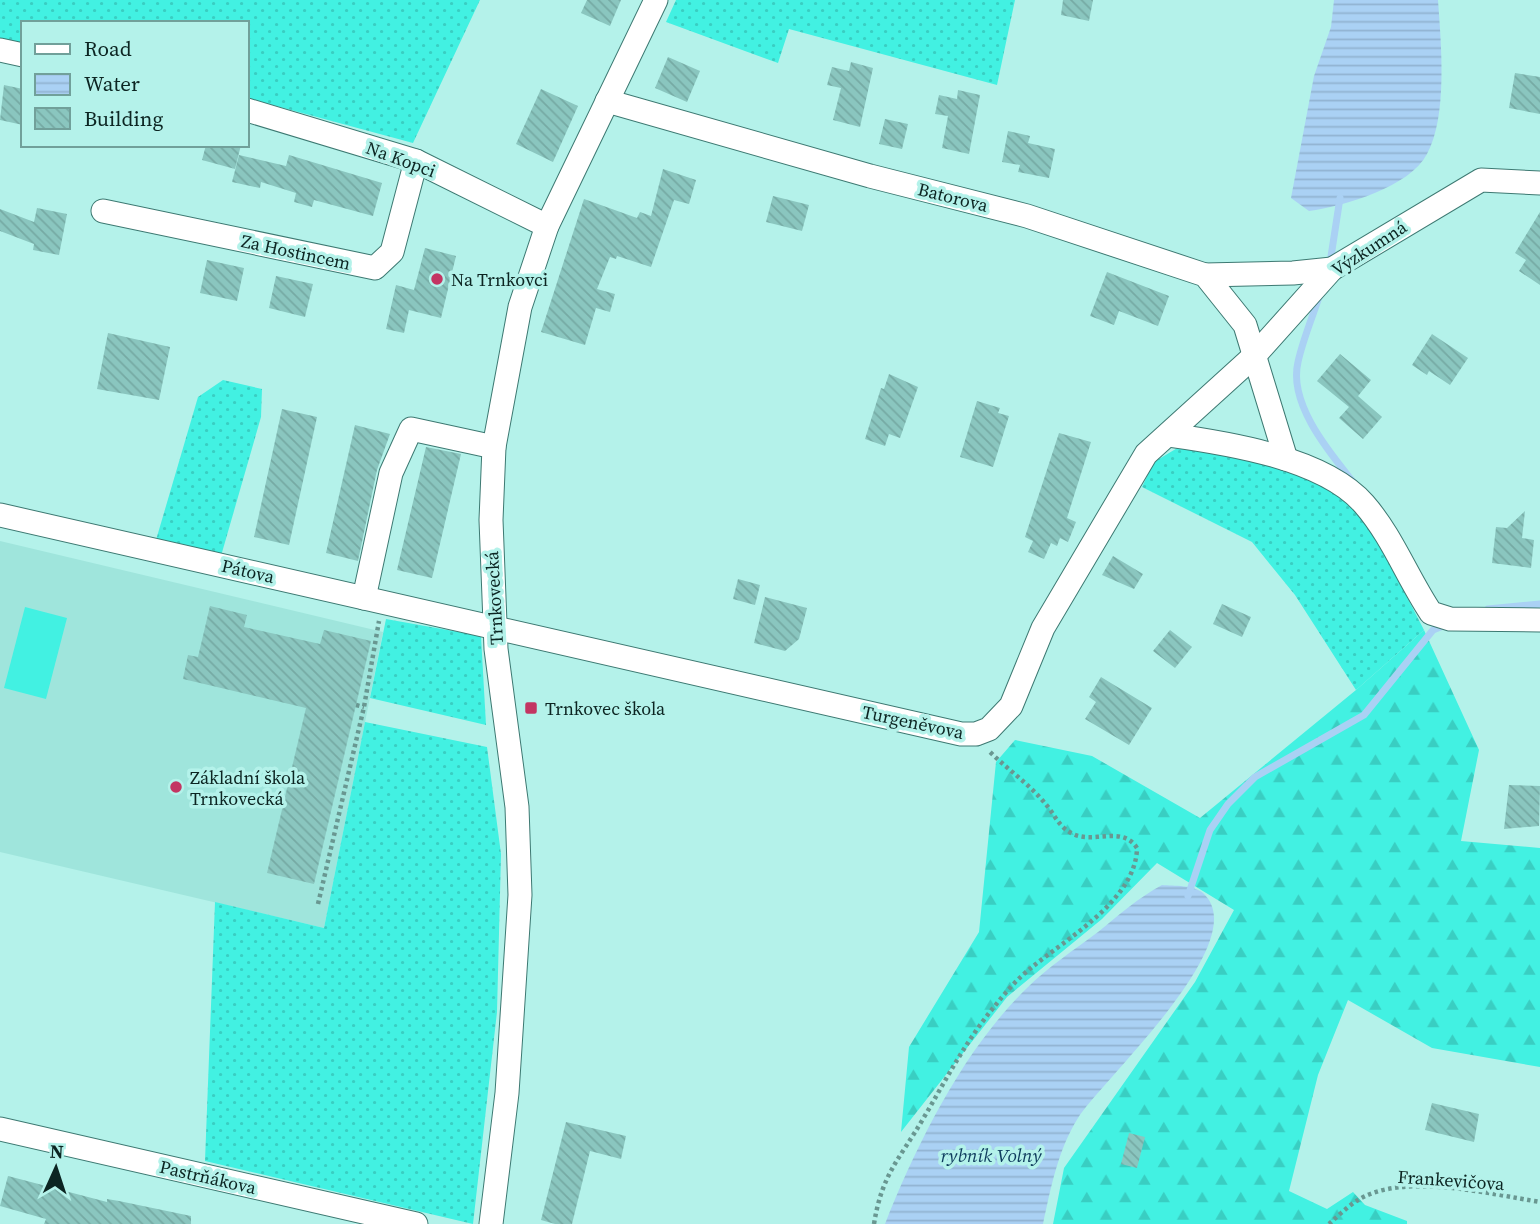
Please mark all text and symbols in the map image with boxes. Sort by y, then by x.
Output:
legend [21,21,248,147]
text: Road [84,34,132,63]
text: Water [84,69,140,98]
text: Building [84,104,163,133]
street label: Na Kopci [363,135,439,183]
street label: Batorova [915,176,992,218]
street label: Výzkumná [1327,214,1412,282]
street label: Za Hostincem [239,228,353,276]
place label: Na Trnkovci [451,267,548,292]
marker: Na Trnkovci [429,271,445,287]
street label: Trnkovecká [479,550,509,645]
street label: Pátova [219,553,278,589]
place label: Trnkovec škola [545,696,666,721]
street label: Turgeněvova [860,699,967,745]
marker: Trnkovec škola [523,700,539,716]
place label: Základní škola Trnkovecká [190,765,306,811]
marker: Základní škola Trnkovecká [168,779,184,795]
north arrow [21,1133,91,1203]
text: N [49,1138,65,1164]
water label: rybník Volný [941,1142,1042,1168]
street label: Pastrňákova [157,1154,260,1200]
street label: Frankevičova [1397,1164,1506,1196]

